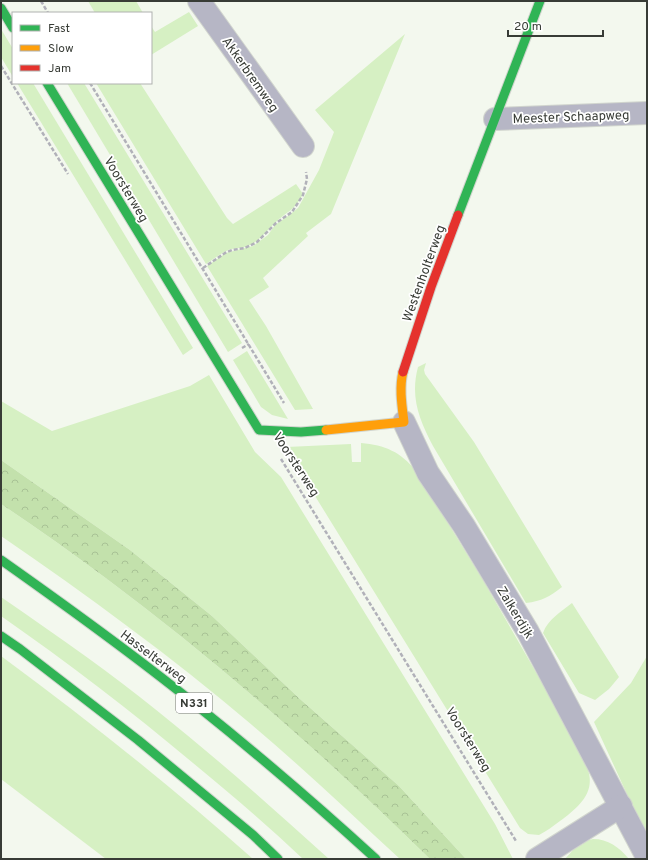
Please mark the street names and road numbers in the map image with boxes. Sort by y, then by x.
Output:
street label: Akkerbremweg [218,34,281,116]
street label: Meester Schaapweg [512,108,630,128]
street label: Voorsterweg [100,154,151,226]
street label: Westenholterweg [400,223,450,324]
street label: Voorsterweg [269,430,322,500]
street label: Zalkerdijk [492,584,536,642]
street label: Hasselterweg [117,628,189,688]
road number: N331 [176,693,212,713]
street label: Voorsterweg [441,705,494,775]

